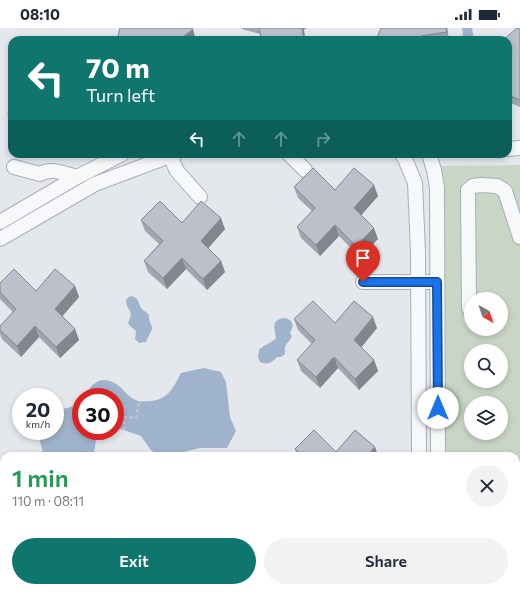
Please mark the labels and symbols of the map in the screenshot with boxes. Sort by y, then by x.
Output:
pin [346,241,380,282]
north arrow [464,292,508,336]
position arrow [417,387,459,429]
speed limit sign: 30 [72,388,124,440]

